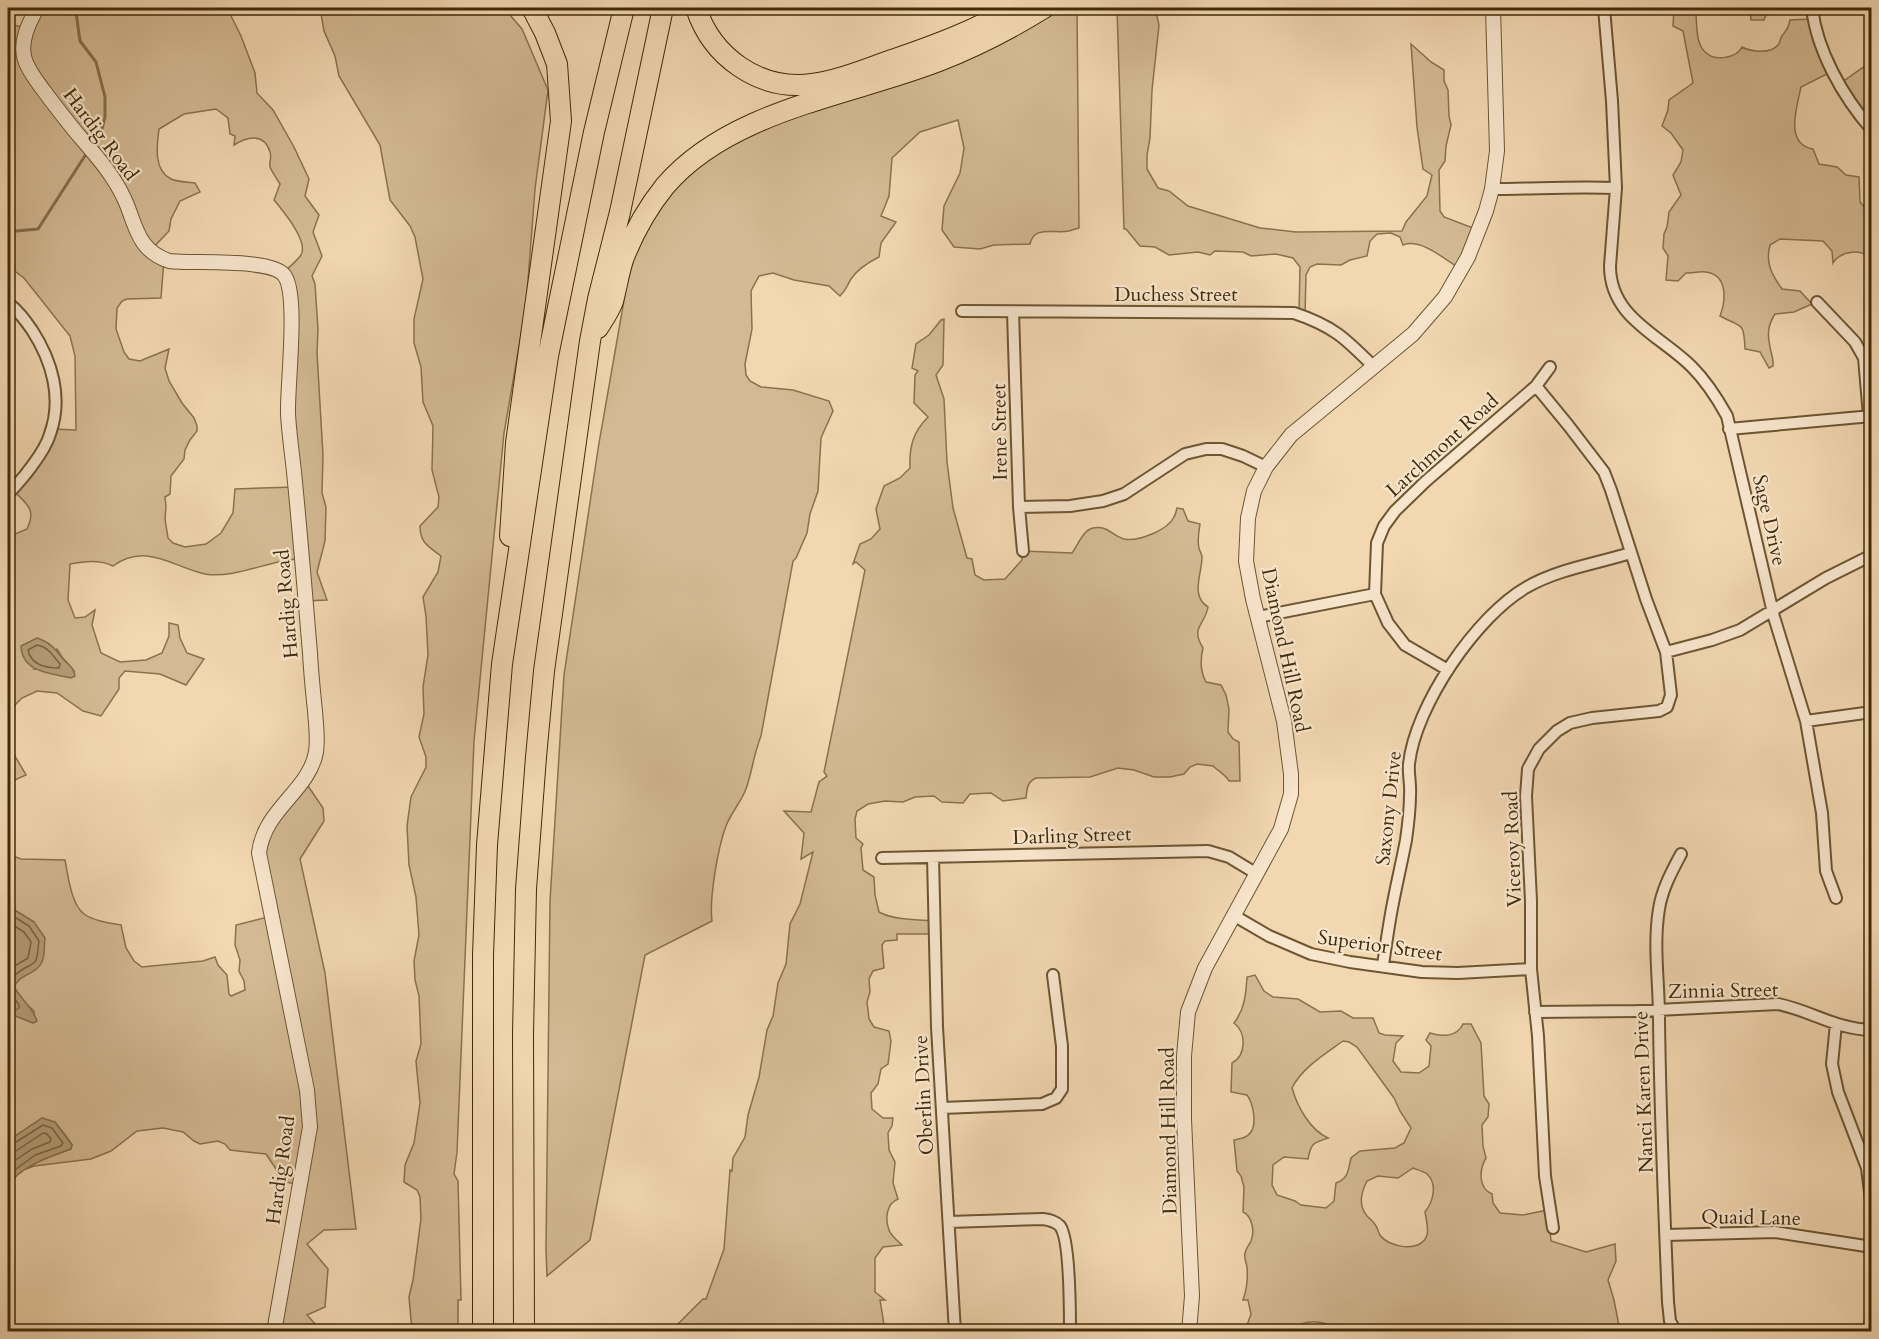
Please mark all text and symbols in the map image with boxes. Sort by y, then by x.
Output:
street label: Hardig Road [57,82,145,186]
street label: Duchess Street [1114,281,1238,308]
street label: Irene Street [985,383,1014,481]
street label: Larchmont Road [1380,387,1505,503]
street label: Sage Drive [1746,472,1793,568]
street label: Hardig Road [268,548,305,660]
street label: Diamond Hill Road [1255,565,1316,735]
street label: Saxony Drive [1369,749,1408,867]
street label: Viceroy Road [1497,790,1528,908]
street label: Darling Street [1012,820,1133,851]
street label: Superior Street [1316,923,1444,968]
street label: Zinnia Street [1668,976,1779,1005]
street label: Nanci Karen Drive [1627,1010,1660,1174]
street label: Oberlin Drive [907,1034,940,1156]
street label: Diamond Hill Road [1154,1047,1183,1215]
street label: Hardig Road [260,1114,302,1226]
street label: Quaid Lane [1701,1203,1801,1232]

